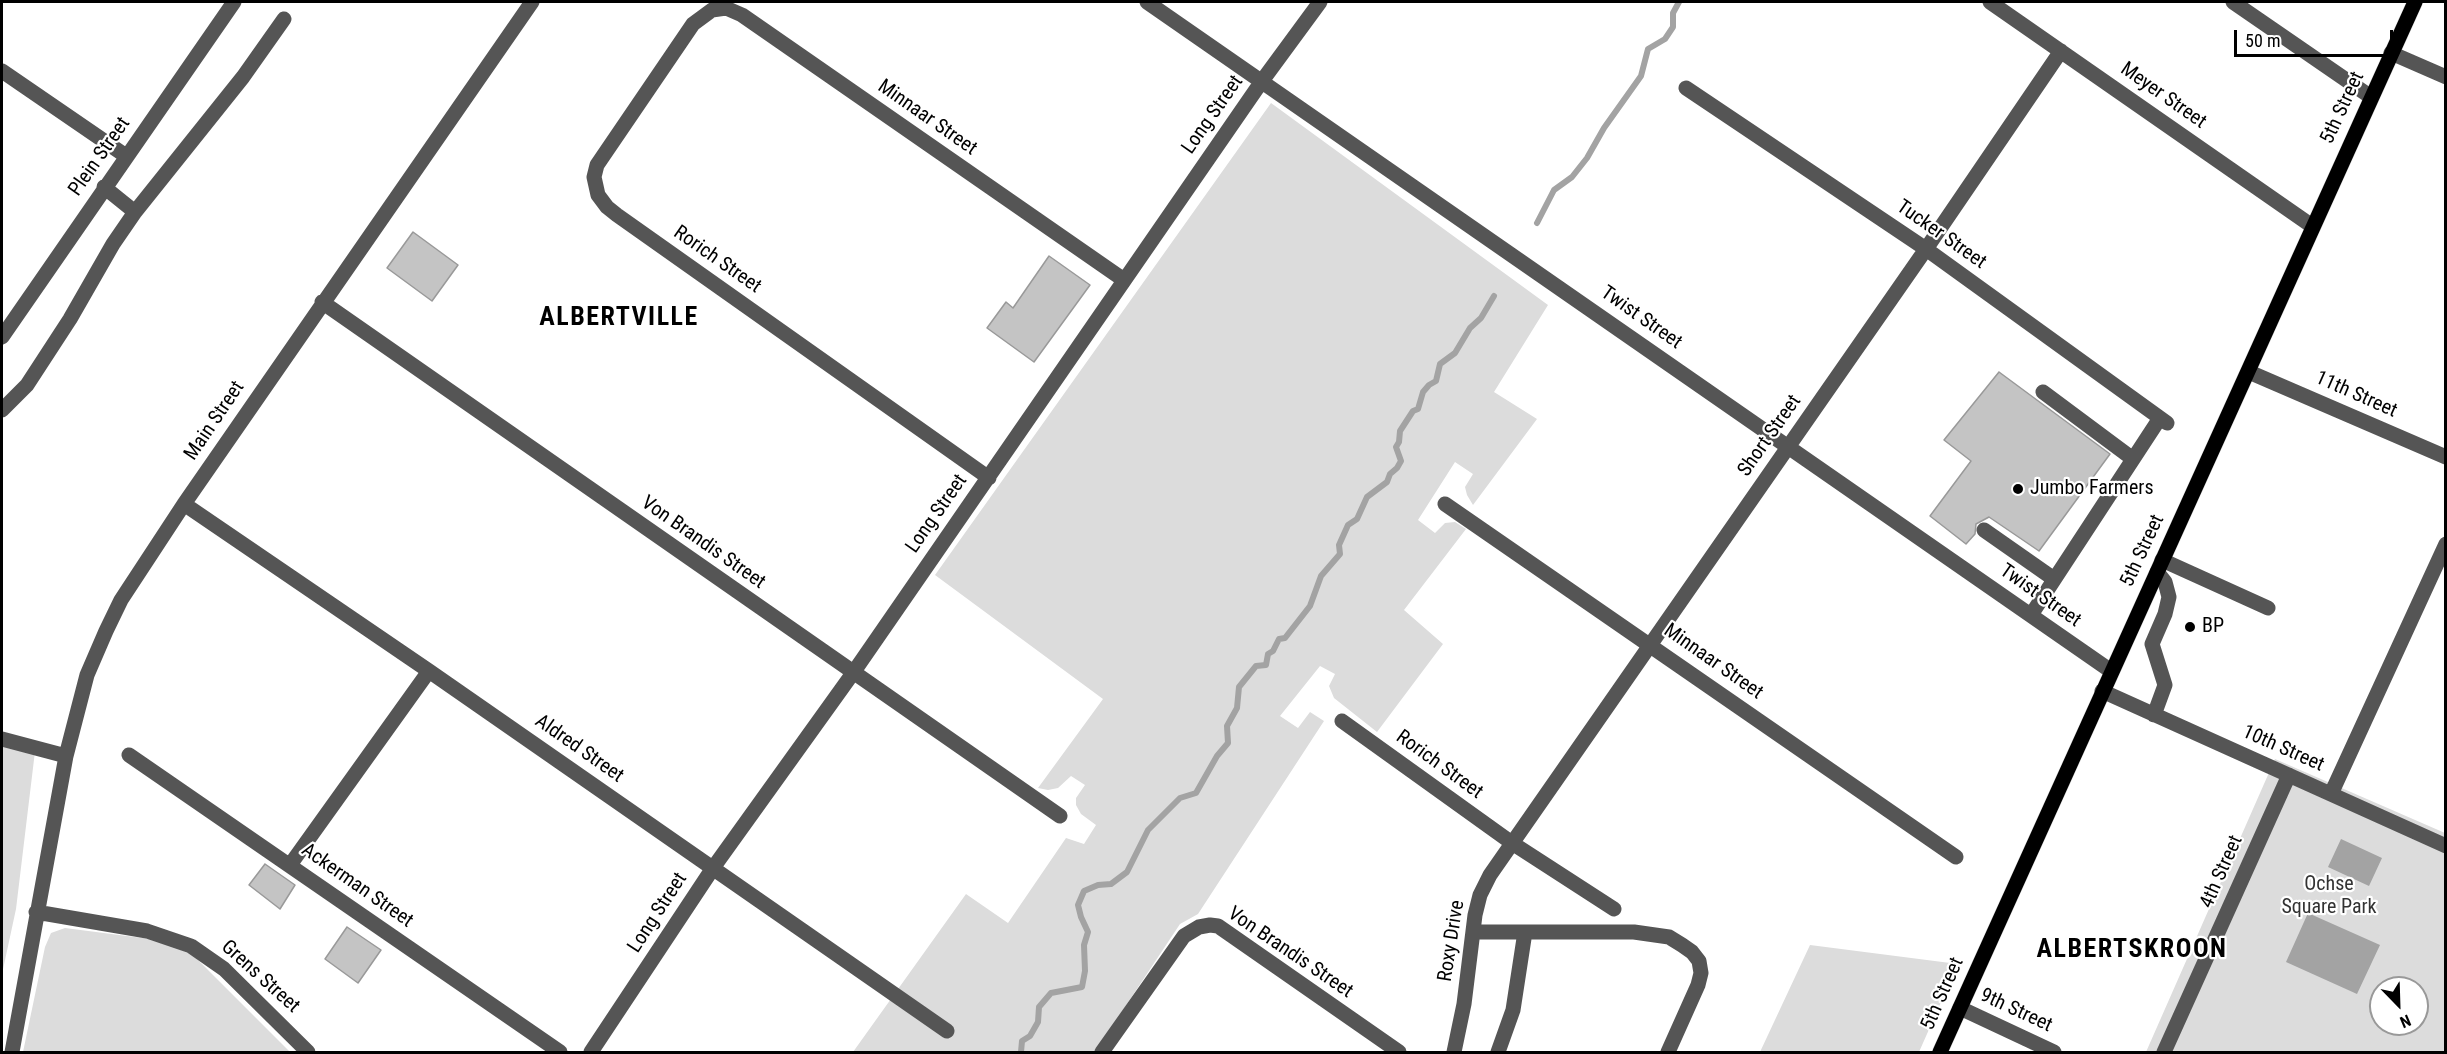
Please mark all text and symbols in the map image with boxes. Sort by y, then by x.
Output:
scale bar [2237,18,2396,56]
text: 50 m [2245,30,2280,51]
street label: Meyer Street [2115,58,2211,134]
street label: 5th Street [2316,68,2370,148]
street label: Long Street [1177,71,1249,159]
street label: Minnaar Street [873,75,981,161]
street label: Plein Street [64,113,136,201]
street label: Tucker Street [1891,195,1991,275]
street label: Rorich Street [668,221,766,299]
street label: Twist Street [1596,281,1686,355]
district label: ALBERTVILLE [539,302,699,334]
street label: 11th Street [2311,366,2401,424]
street label: Main Street [180,377,250,465]
street label: Short Street [1733,391,1807,481]
street label: Long Street [901,470,973,558]
place label: Jumbo Farmers [2030,477,2153,501]
marker: Jumbo Farmers [2011,482,2025,496]
street label: Von Brandis Street [636,491,770,595]
street label: 5th Street [2116,511,2170,591]
street label: Twist Street [1995,559,2085,633]
place label: BP [2202,615,2224,639]
street label: Minnaar Street [1659,619,1767,705]
marker: BP [2183,620,2197,634]
street label: Aldred Street [530,710,628,788]
street label: 10th Street [2238,720,2328,778]
street label: Rorich Street [1391,725,1487,805]
street label: 4th Street [2195,832,2249,912]
street label: Ackerman Street [297,839,417,933]
street label: Long Street [623,868,693,958]
park label: Ochse Square Park [2281,873,2377,920]
street label: Roxy Drive [1434,899,1470,983]
street label: Von Brandis Street [1223,902,1357,1004]
district label: ALBERTSKROON [2036,934,2228,966]
street label: Grens Street [216,936,304,1018]
street label: 5th Street [1916,954,1970,1034]
north arrow [2369,976,2429,1036]
street label: 9th Street [1976,984,2056,1038]
text: N [2397,1011,2414,1032]

